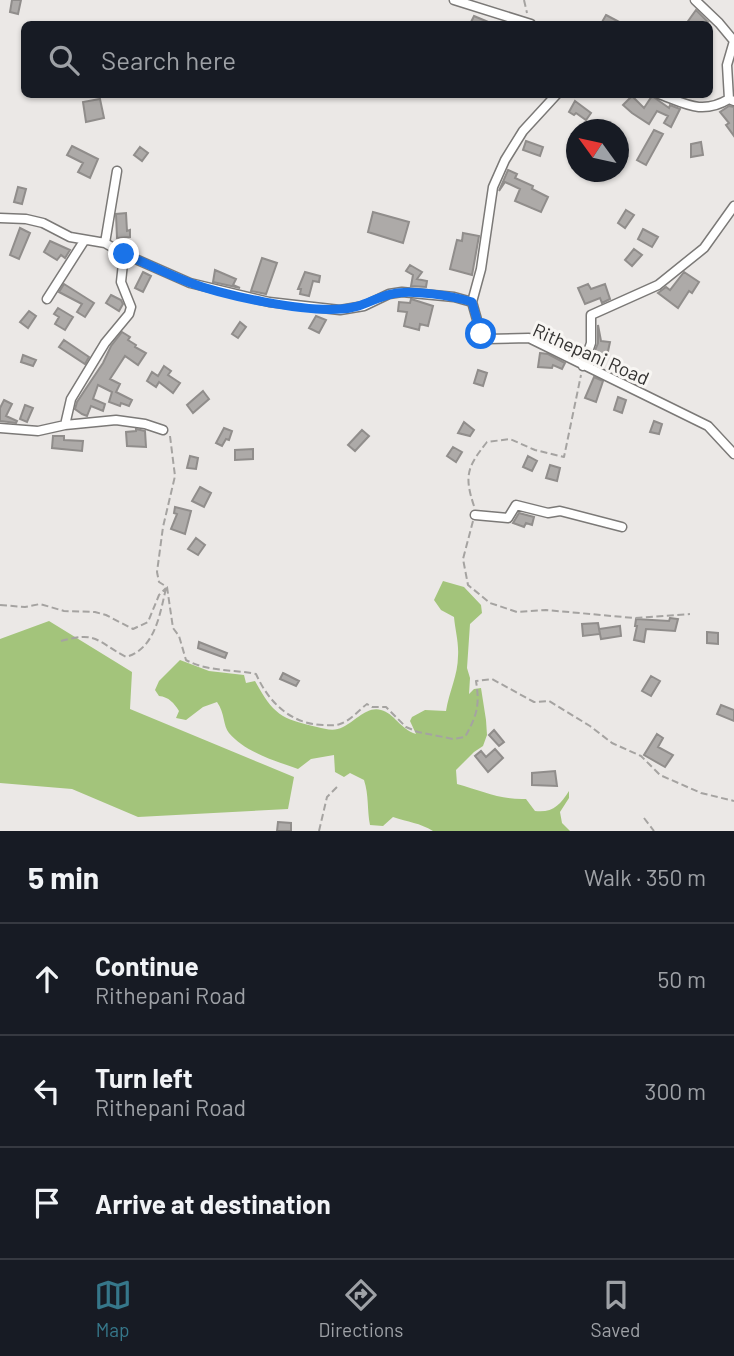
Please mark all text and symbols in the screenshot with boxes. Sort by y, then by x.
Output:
search box [21,21,713,98]
icon: search [45,41,83,79]
text: Search here [101,44,236,75]
north arrow [566,119,629,182]
route end [108,238,139,269]
route start [465,318,496,349]
street label: Rithepani Road [530,318,653,389]
text: 5 min [28,859,99,895]
text: Walk · 350 m [584,863,706,891]
text: Continue [95,950,199,981]
icon: ahead [28,960,66,998]
text: 50 m [658,965,706,993]
text: Rithepani Road [95,981,246,1009]
text: Turn left [95,1062,193,1093]
icon: left [28,1072,66,1110]
text: 300 m [645,1077,706,1105]
text: Rithepani Road [95,1093,246,1121]
icon: arrive [28,1184,66,1222]
text: Arrive at destination [95,1188,331,1219]
tab: Map [94,1276,132,1341]
tab: Directions [319,1276,404,1341]
tab: Saved [591,1276,640,1341]

